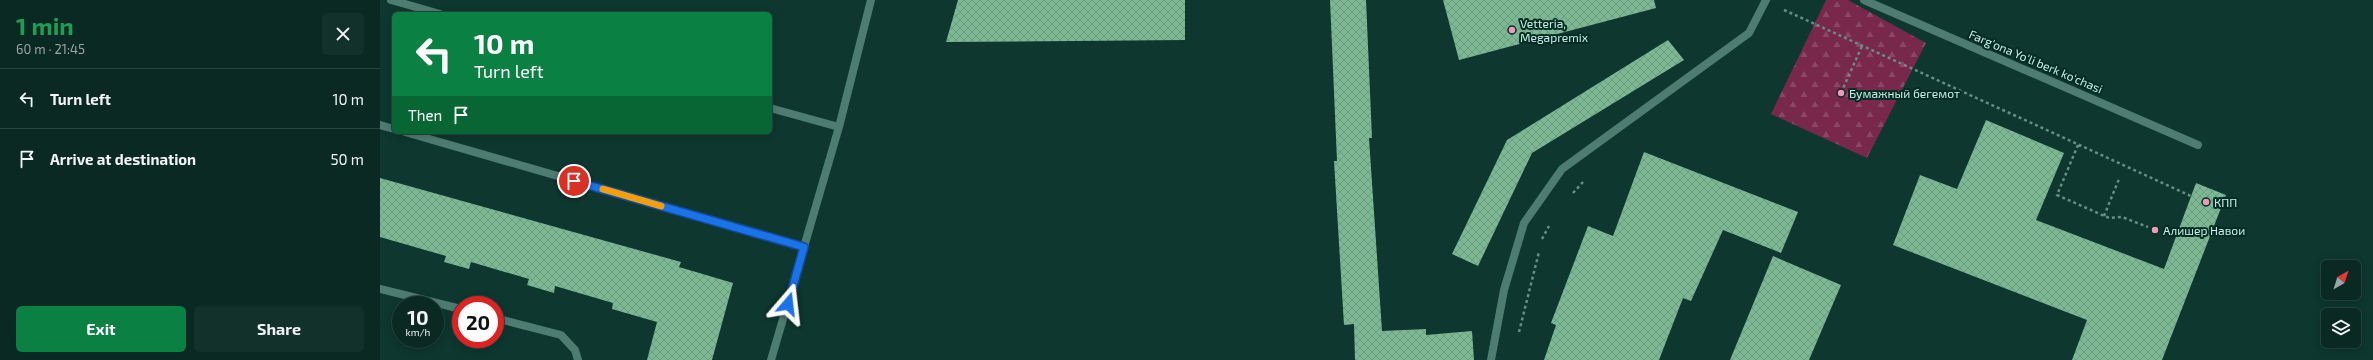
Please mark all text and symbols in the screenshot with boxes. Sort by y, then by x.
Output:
text: 1 min [16,11,74,40]
button: close [322,13,364,55]
place label: Vetteria, Megapremix [1520,16,1589,44]
marker: Vetteria, Megapremix [1507,25,1517,35]
text: 10 m [474,26,534,60]
street label: Farg'ona Yo'li berk ko'chasi [1967,26,2105,96]
icon: left [408,28,460,80]
text: 60 m · 21:45 [16,41,85,57]
text: Turn left [474,60,544,82]
place label: Бумажный бегемот [1849,86,1960,101]
icon: left [16,88,38,110]
marker: Бумажный бегемот [1836,88,1846,98]
text: Turn left [50,90,111,108]
text: 10 m [332,90,364,108]
icon: arrive [450,104,472,126]
text: Then [408,106,442,124]
icon: arrive [16,148,38,170]
text: Arrive at destination [50,150,196,168]
text: 50 m [330,150,364,168]
pin [557,164,591,198]
icon: arrive [563,170,585,192]
place label: КПП [2214,195,2237,209]
marker: КПП [2201,197,2211,207]
place label: Алишер Навои [2163,223,2245,237]
marker: Алишер Навои [2150,225,2160,235]
north arrow [2321,260,2361,300]
map controls [2321,260,2361,348]
position arrow [767,283,809,325]
speed limit sign: 20 [452,296,504,348]
text: 10 [407,305,429,329]
button: Exit [16,306,186,352]
button: Share [194,306,364,352]
button: layers [2321,308,2361,348]
text: km/h [406,326,430,338]

